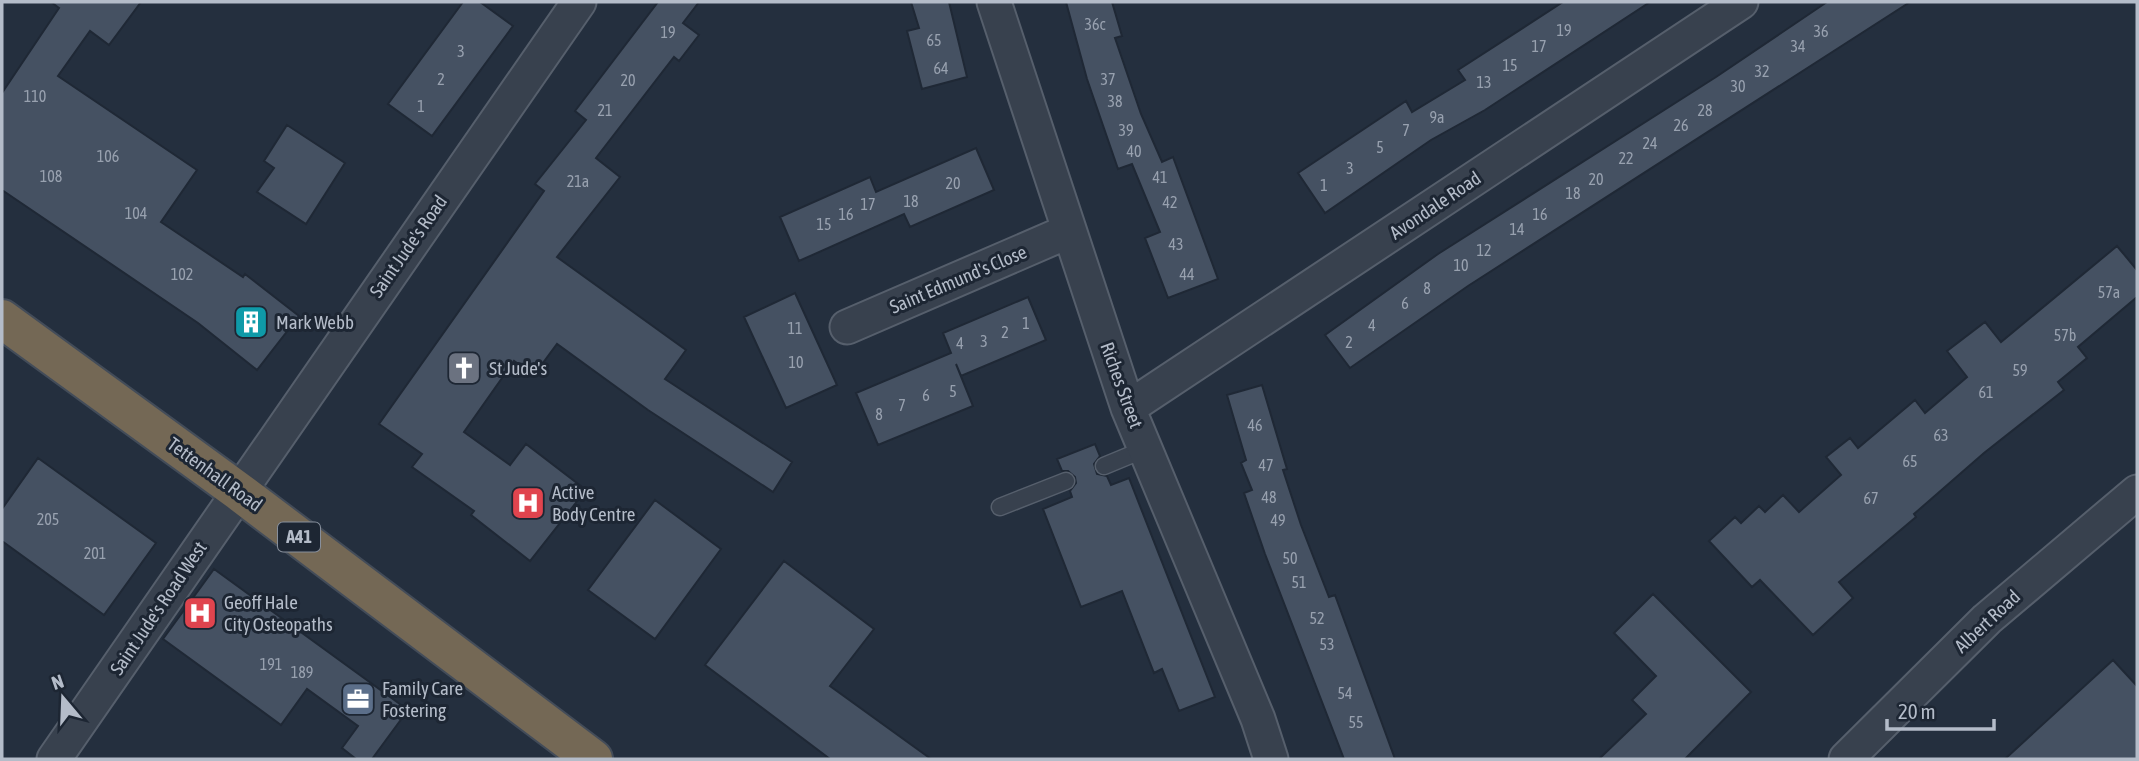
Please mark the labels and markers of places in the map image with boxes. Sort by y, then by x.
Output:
building icon: Mark Webb [232,303,270,341]
place label: Mark Webb [276,311,354,333]
church icon: St Jude's [445,349,483,387]
place label: St Jude's [489,357,547,379]
place label: Active Body Centre [552,481,635,525]
hospital icon: Active Body Centre [509,484,547,522]
place label: Geoff Hale City Osteopaths [224,591,333,635]
hospital icon: Geoff Hale City Osteopaths [181,594,219,632]
place label: Family Care Fostering [382,677,463,721]
office icon: Family Care Fostering [339,680,377,718]

